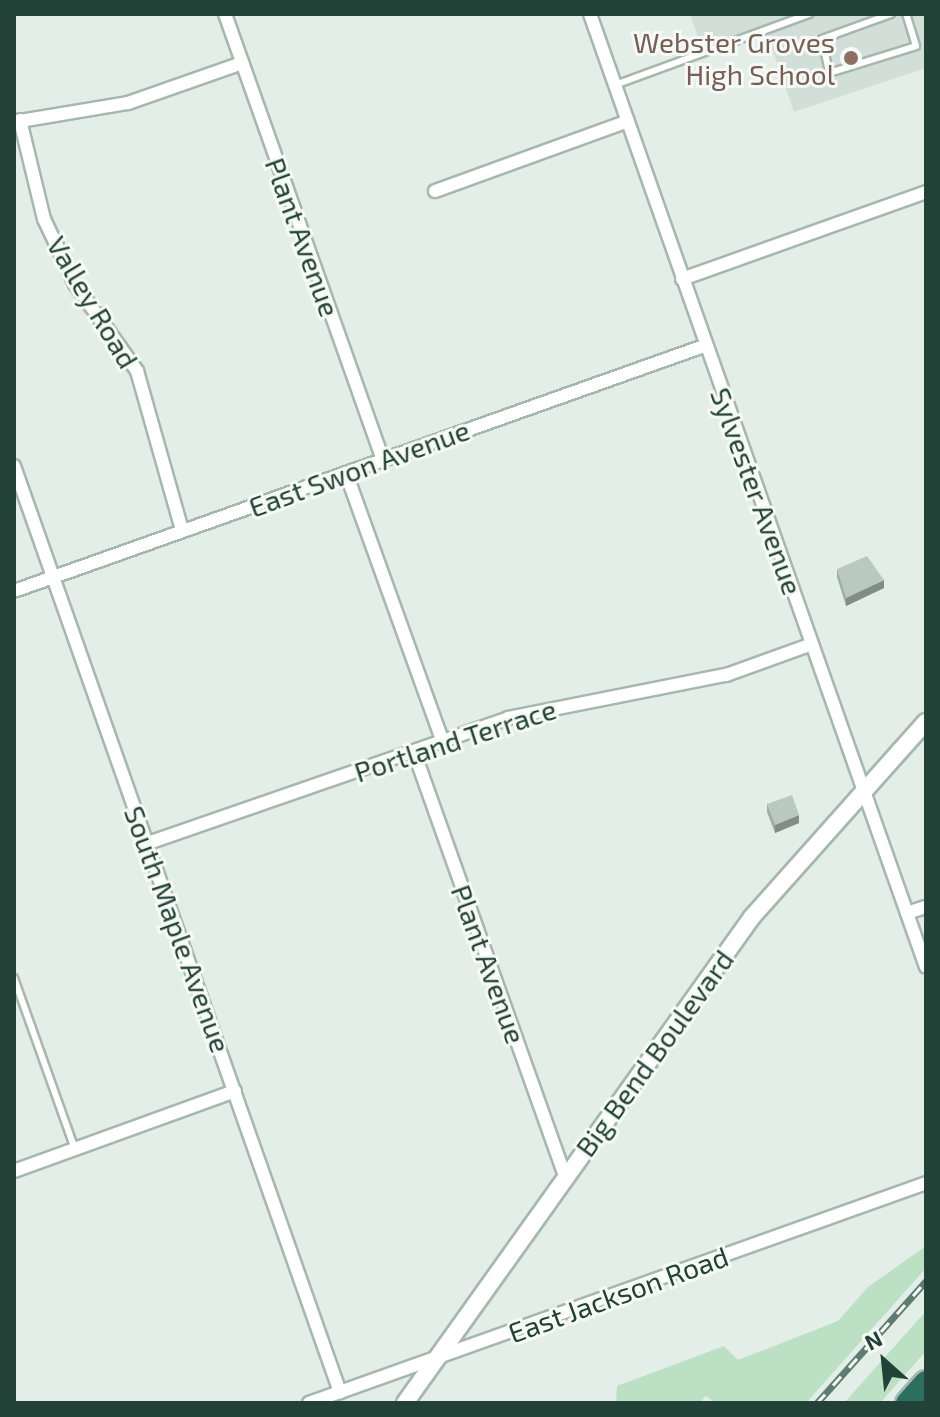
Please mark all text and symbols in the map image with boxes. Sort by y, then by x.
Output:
place label: Webster Groves High School [632,25,835,91]
marker: Webster Groves High School [842,49,860,67]
street label: Plant Avenue [259,153,347,321]
street label: Valley Road [40,230,146,374]
street label: Sylvester Avenue [704,382,810,600]
street label: East Swon Avenue [244,412,474,524]
street label: Portland Terrace [350,691,560,789]
street label: South Maple Avenue [118,801,238,1057]
street label: Plant Avenue [445,880,533,1048]
street label: Big Bend Boulevard [568,943,740,1163]
street label: East Jackson Road [503,1239,733,1349]
north arrow [844,1321,924,1401]
text: N [860,1324,886,1355]

